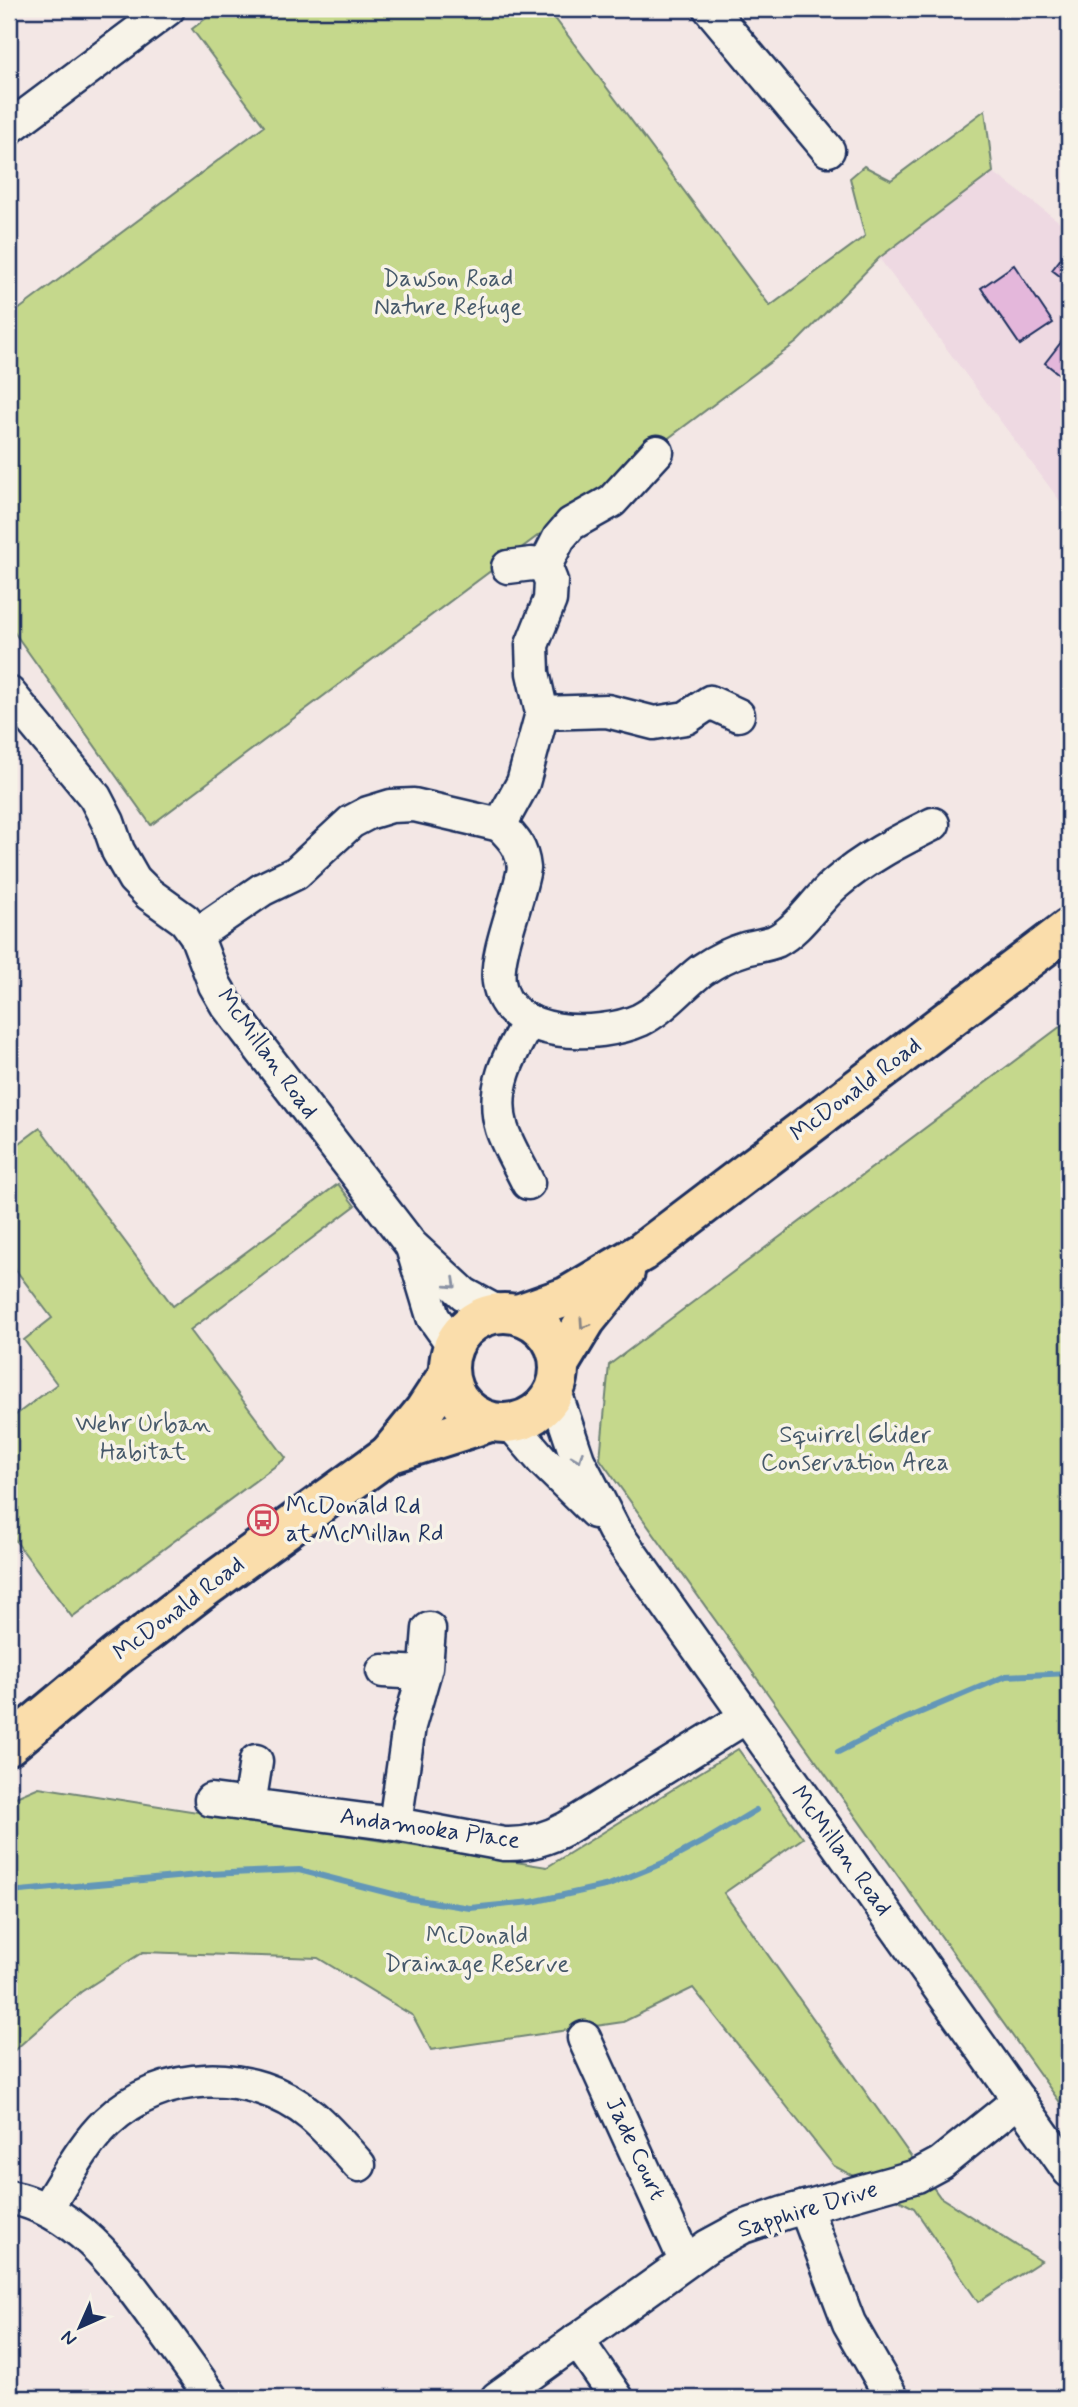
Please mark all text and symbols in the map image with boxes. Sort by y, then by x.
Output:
park label: Dawson Road Nature Refuge [374,264,522,323]
street label: McMillan Road [209,983,325,1125]
street label: McDonald Road [784,1031,928,1149]
one-way arrow [444,1275,457,1288]
one-way arrow [580,1316,592,1329]
park label: Wehr Urban Habitat [75,1409,211,1468]
park label: Squirrel Glider Conservation Area [761,1420,949,1479]
one-way arrow [569,1450,583,1462]
place label: McDonald Rd at McMillan Rd [286,1491,444,1550]
bus stop icon: McDonald Rd at McMillan Rd [246,1503,280,1537]
street label: McDonald Road [107,1550,251,1668]
street label: McMillan Road [783,1780,899,1922]
street label: Andamooka Place [338,1801,522,1857]
park label: McDonald Drainage Reserve [385,1921,569,1980]
street label: Jade Court [598,2092,672,2206]
street label: Sapphire Drive [734,2174,882,2246]
north arrow [46,2292,116,2362]
text: N [56,2325,82,2351]

